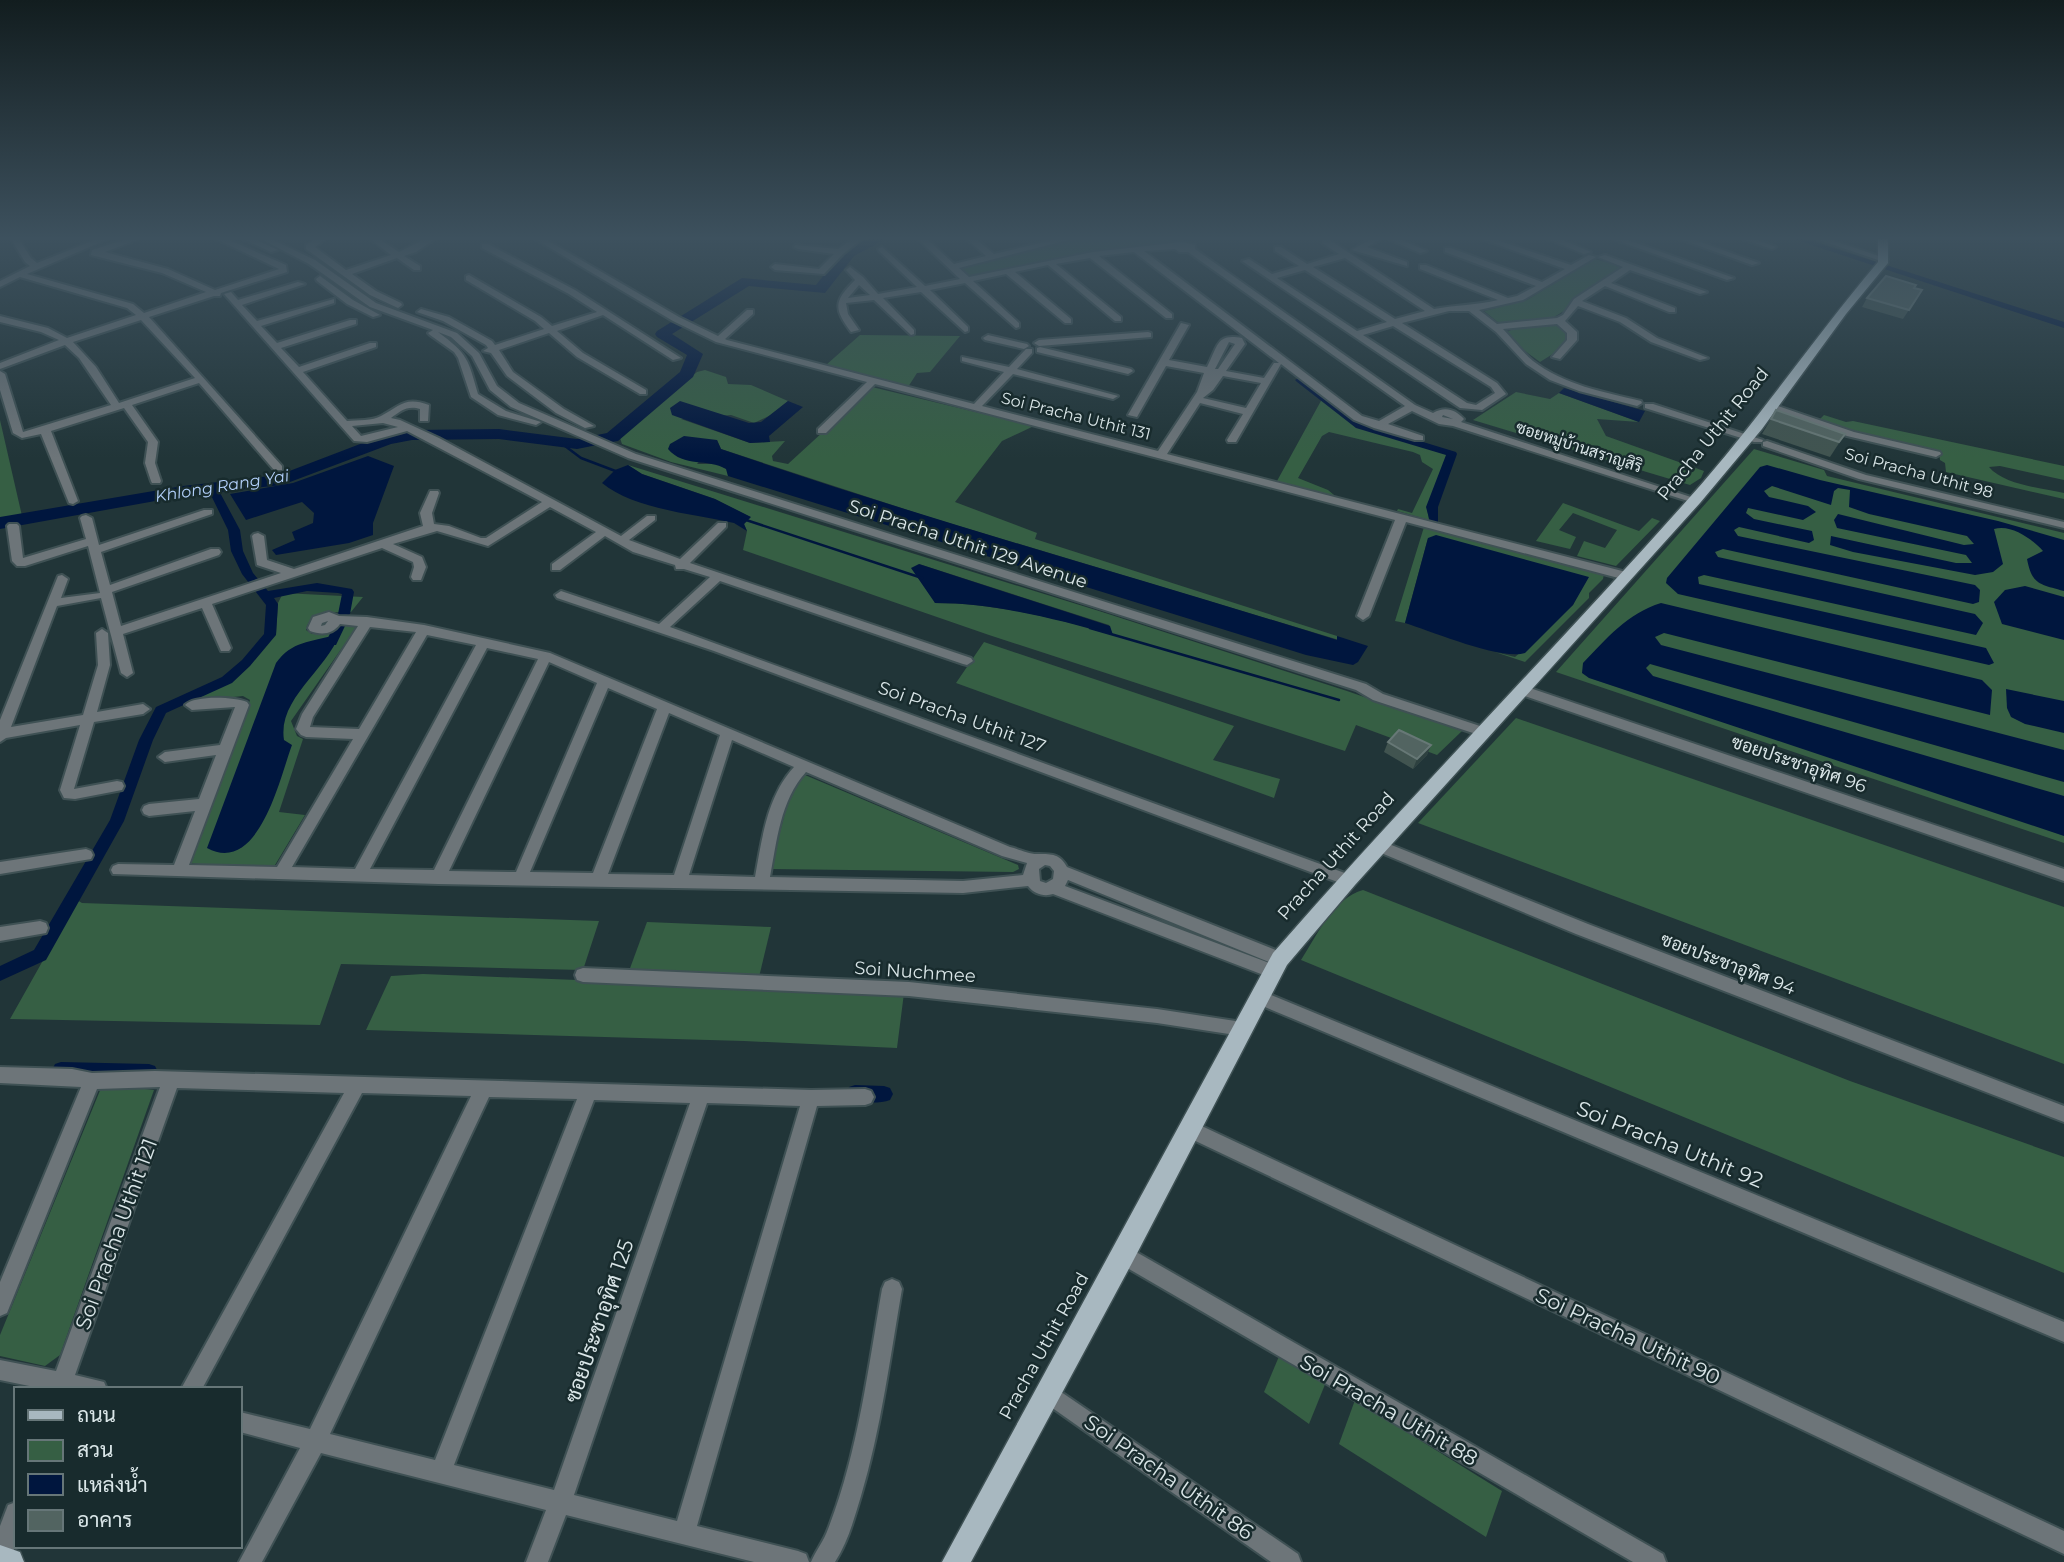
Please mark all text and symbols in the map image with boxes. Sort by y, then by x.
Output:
street label: Pracha Uthit Road [1653,363,1773,505]
street label: Soi Pracha Uthit 131 [999,388,1153,444]
street label: ซอยหมู่บ้านสราญสิริ [1513,417,1645,478]
street label: Soi Pracha Uthit 98 [1843,444,1995,502]
water label: Khlong Rang Yai [154,466,291,506]
street label: Soi Pracha Uthit 129 Avenue [846,495,1090,593]
street label: Soi Pracha Uthit 127 [875,676,1049,758]
street label: ซอยประชาอุทิศ 96 [1728,731,1870,798]
street label: Pracha Uthit Road [1273,787,1399,925]
street label: ซอยประชาอุทิศ 94 [1657,928,1799,1001]
street label: Soi Nuchmee [854,957,977,987]
street label: Soi Pracha Uthit 92 [1573,1095,1767,1193]
street label: Soi Pracha Uthit 121 [70,1135,162,1333]
street label: ซอยประชาอุทิศ 125 [559,1236,641,1407]
street label: Pracha Uthit Road [994,1269,1094,1423]
street label: Soi Pracha Uthit 90 [1532,1282,1724,1390]
street label: Soi Pracha Uthit 88 [1296,1349,1482,1471]
legend [14,1387,242,1548]
text: ถนน [77,1402,116,1427]
street label: Soi Pracha Uthit 86 [1080,1409,1258,1545]
text: สวน [77,1437,113,1462]
text: แหล่งน้ำ [77,1467,148,1497]
text: อาคาร [77,1507,133,1532]

